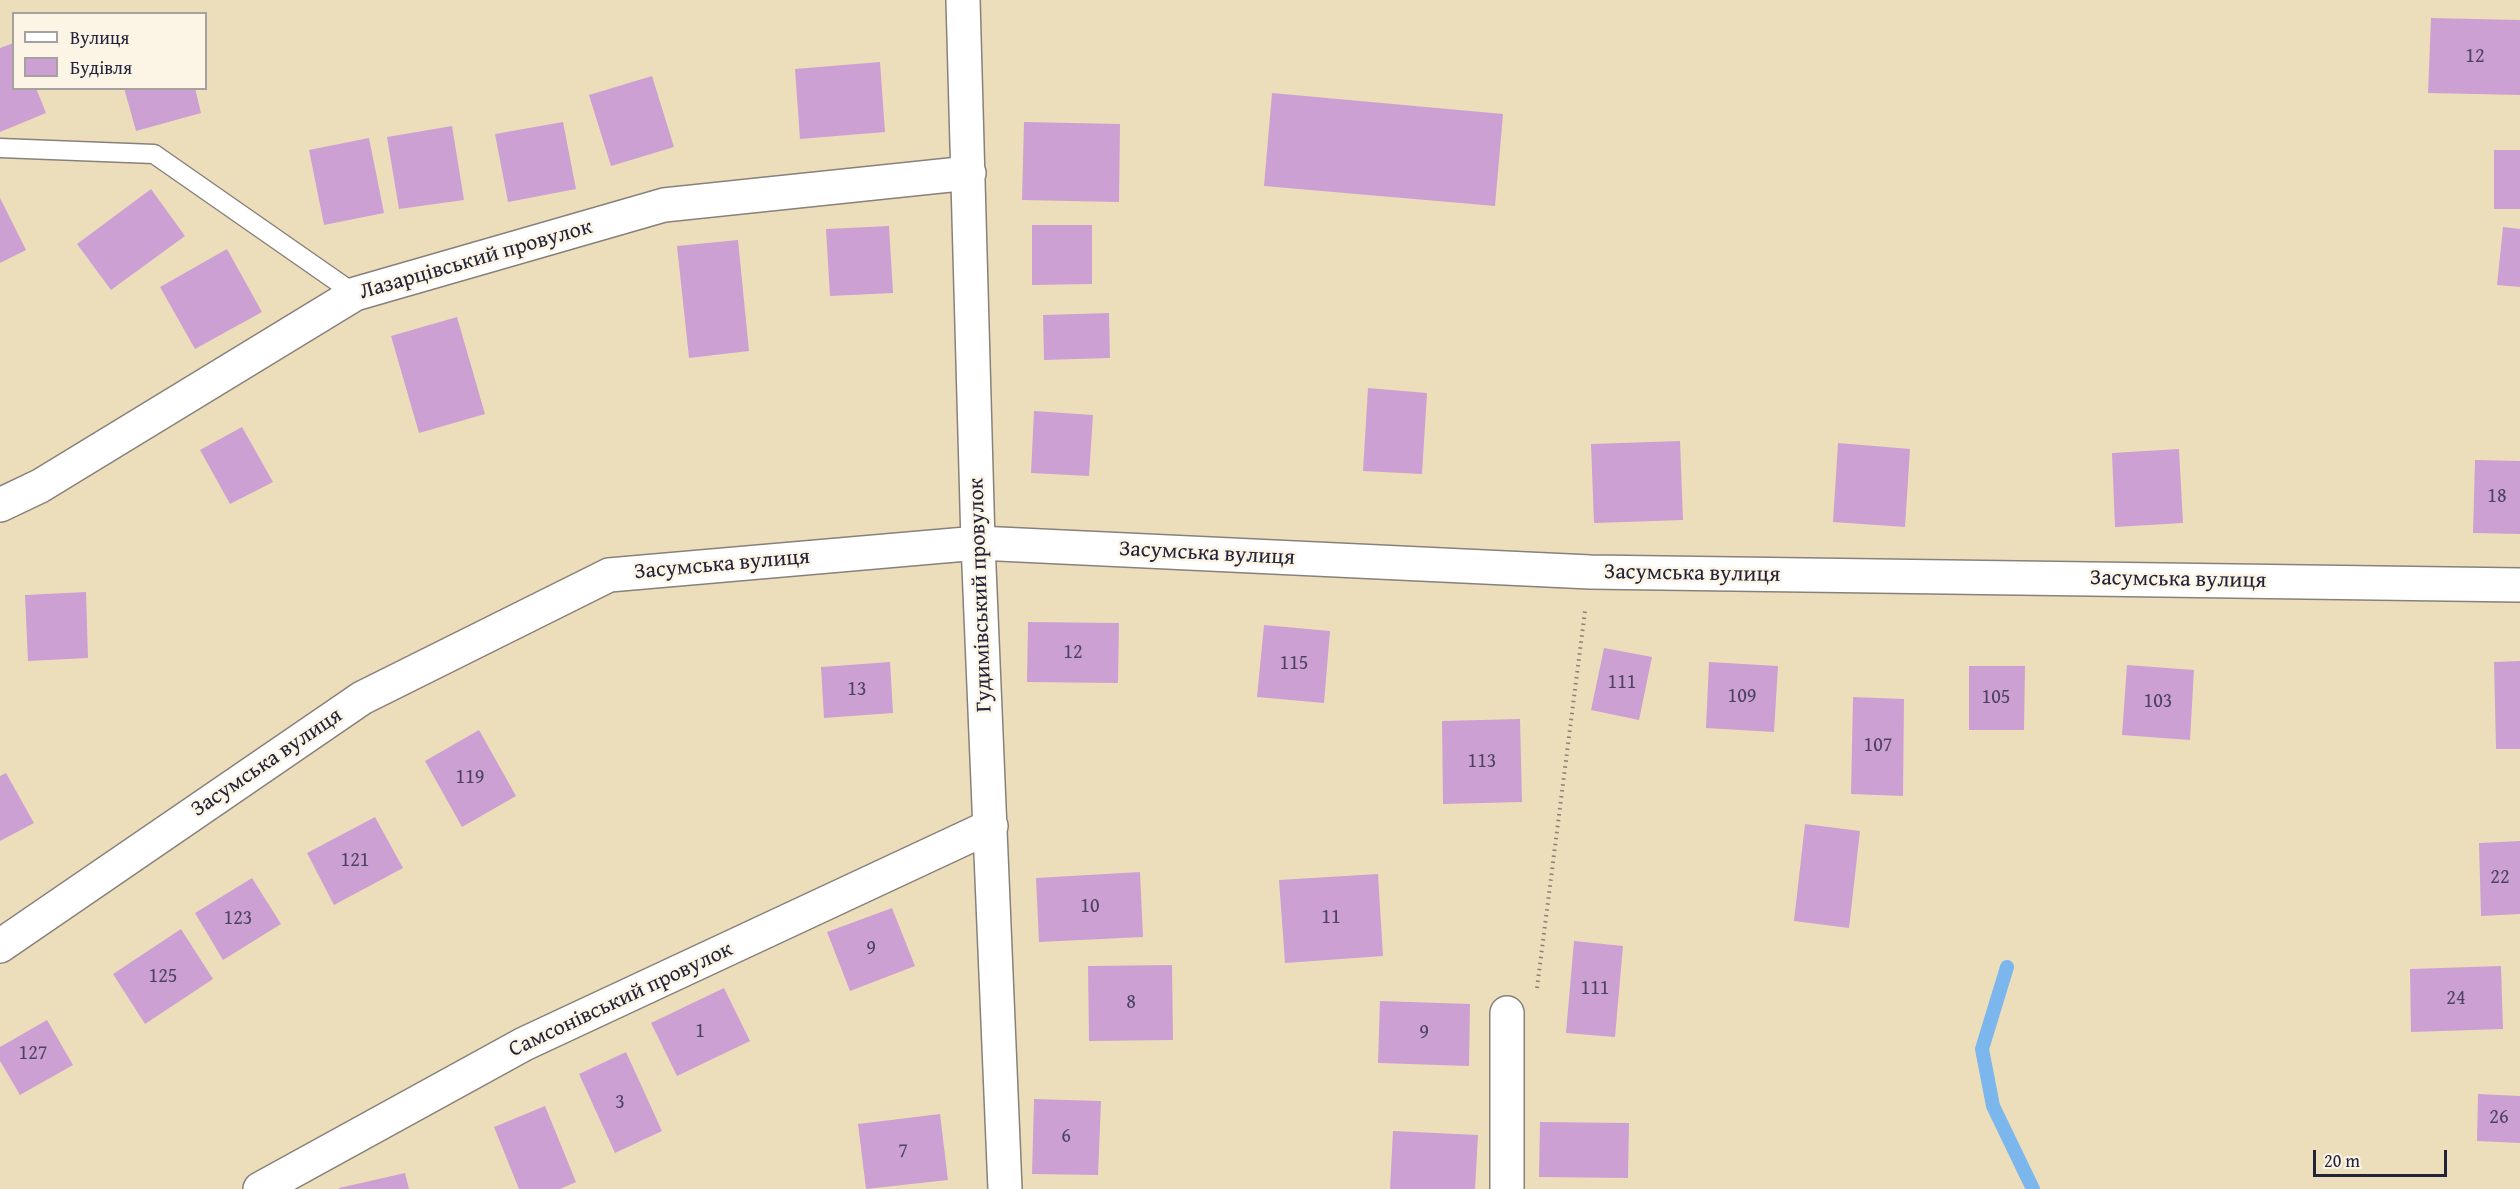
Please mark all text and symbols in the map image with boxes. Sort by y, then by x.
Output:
legend [12,12,207,90]
text: Вулиця [70,24,129,51]
house number: 12 [2465,45,2485,69]
text: Будівля [70,54,132,81]
street label: Лазарцівський провулок [357,214,595,306]
street label: Гудимівський провулок [964,477,998,713]
house number: 18 [2487,485,2507,509]
street label: Засумська вулиця [1118,536,1296,572]
street label: Засумська вулиця [633,544,811,586]
street label: Засумська вулиця [1604,559,1780,589]
street label: Засумська вулиця [2090,565,2266,595]
house number: 12 [1063,641,1083,665]
house number: 115 [1280,652,1308,676]
house number: 111 [1608,671,1636,695]
house number: 13 [847,678,867,702]
house number: 109 [1728,685,1756,709]
house number: 105 [1982,686,2010,710]
house number: 103 [2144,690,2172,714]
street label: Засумська вулиця [187,703,347,823]
house number: 107 [1864,734,1892,758]
house number: 113 [1468,750,1496,774]
house number: 119 [456,766,484,790]
house number: 121 [341,849,369,873]
house number: 22 [2490,866,2510,890]
house number: 10 [1080,895,1100,919]
house number: 11 [1321,906,1341,930]
house number: 123 [224,907,252,931]
street label: Самсонівський провулок [505,937,737,1063]
house number: 9 [866,937,876,961]
house number: 125 [149,965,177,989]
house number: 111 [1581,977,1609,1001]
house number: 24 [2446,987,2466,1011]
house number: 8 [1126,991,1136,1015]
house number: 1 [695,1020,705,1044]
house number: 9 [1419,1021,1429,1045]
house number: 127 [19,1042,47,1066]
house number: 3 [615,1091,625,1115]
house number: 26 [2489,1106,2509,1130]
house number: 6 [1061,1125,1071,1149]
scale bar [2316,1138,2450,1176]
house number: 7 [898,1140,908,1164]
text: 20 m [2324,1147,2360,1174]

